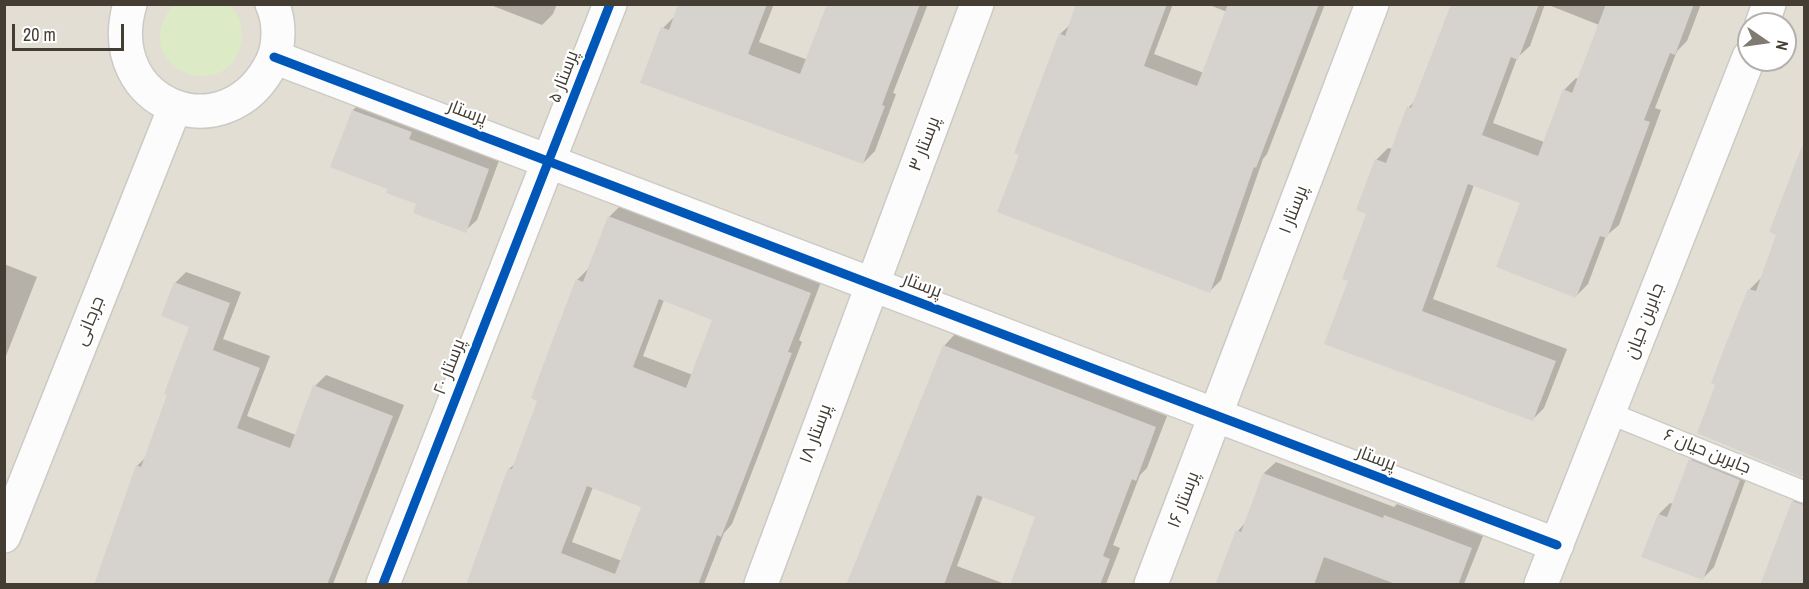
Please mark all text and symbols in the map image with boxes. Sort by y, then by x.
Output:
scale bar [15,12,128,50]
north arrow [1737,12,1797,72]
text: 20 m [23,22,56,47]
text: N [1771,38,1794,53]
street label: پرستار ۵ [544,48,584,106]
street label: پرستار [444,96,490,130]
street label: پرستار ۳ [905,114,945,174]
street label: پرستار ۱ [1275,183,1313,237]
street label: پرستار [899,269,945,303]
street label: جابربن حیان [1621,280,1669,362]
street label: جرجانی [70,293,110,349]
street label: پرستار ۲۰ [429,336,471,398]
street label: پرستار ۱۸ [795,401,837,467]
street label: جابربن حیان ۶ [1660,425,1754,479]
street label: پرستار [1353,442,1399,476]
street label: پرستار ۱۶ [1163,469,1205,531]

